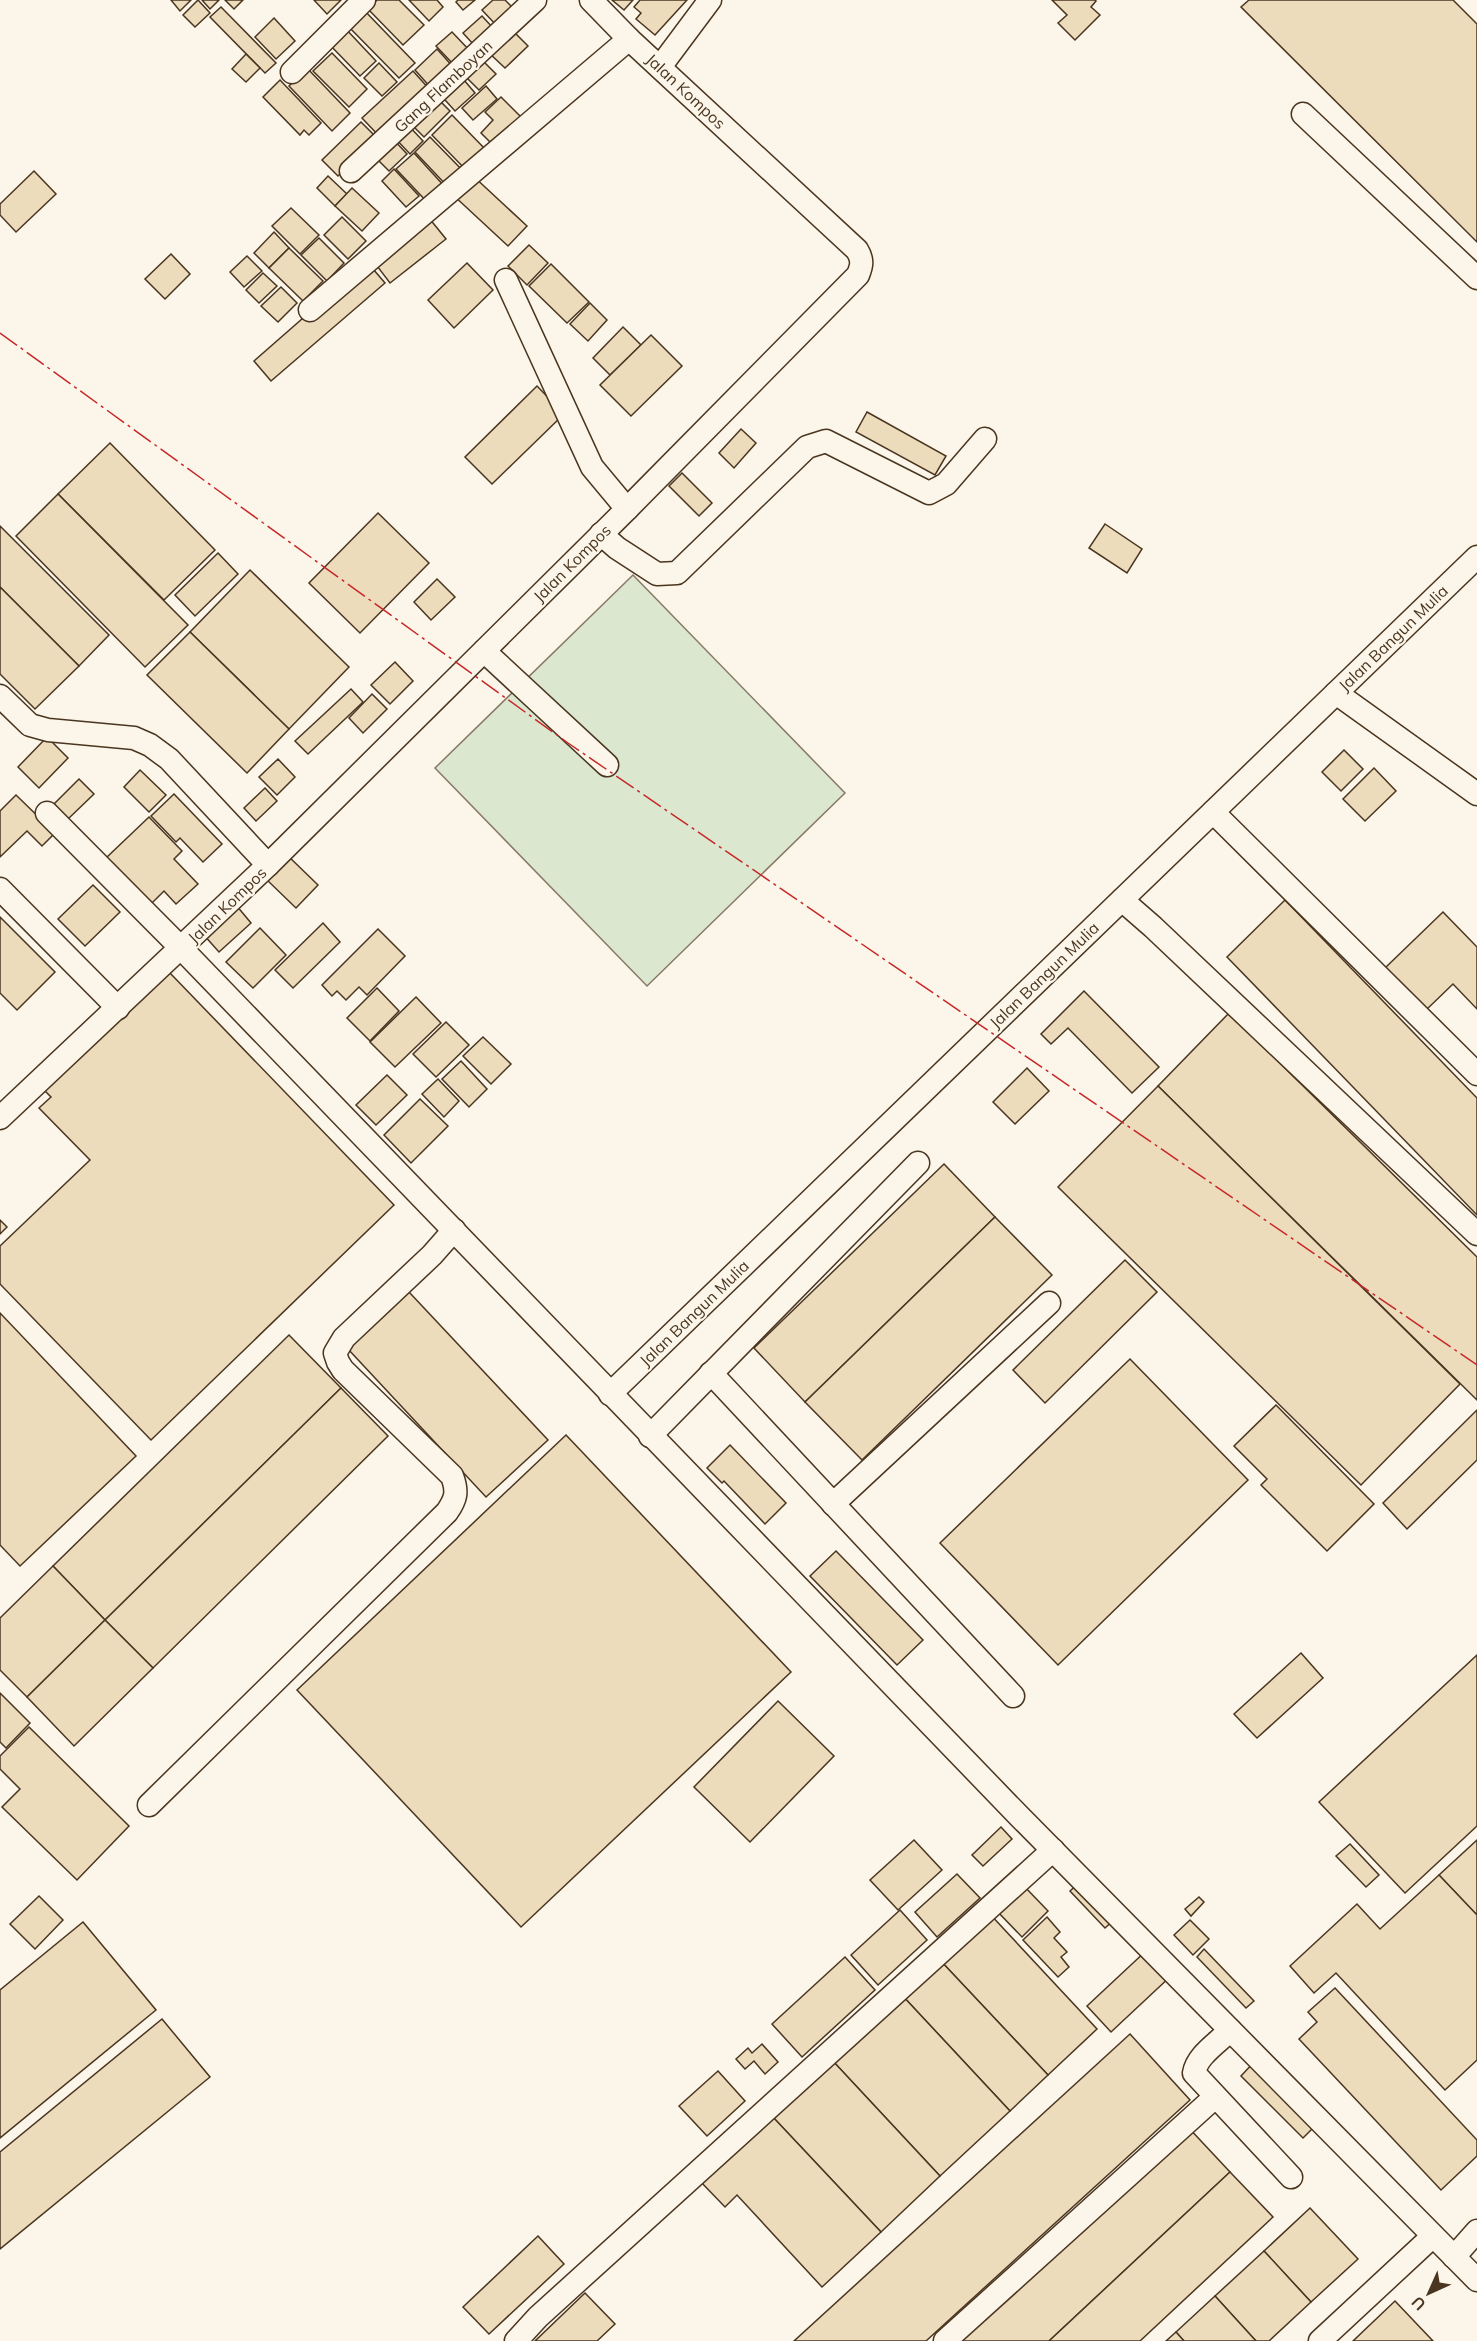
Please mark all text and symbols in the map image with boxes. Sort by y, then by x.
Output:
street label: Gang Flamboyan [390,35,496,137]
street label: Jalan Kompos [642,49,730,133]
street label: Jalan Kompos [529,520,615,606]
street label: Jalan Bangun Mulia [1334,581,1452,695]
street label: Jalan Kompos [183,862,271,948]
street label: Jalan Bangun Mulia [985,918,1103,1032]
street label: Jalan Bangun Mulia [635,1256,753,1370]
north arrow [1399,2263,1459,2323]
text: U [1407,2292,1430,2315]

